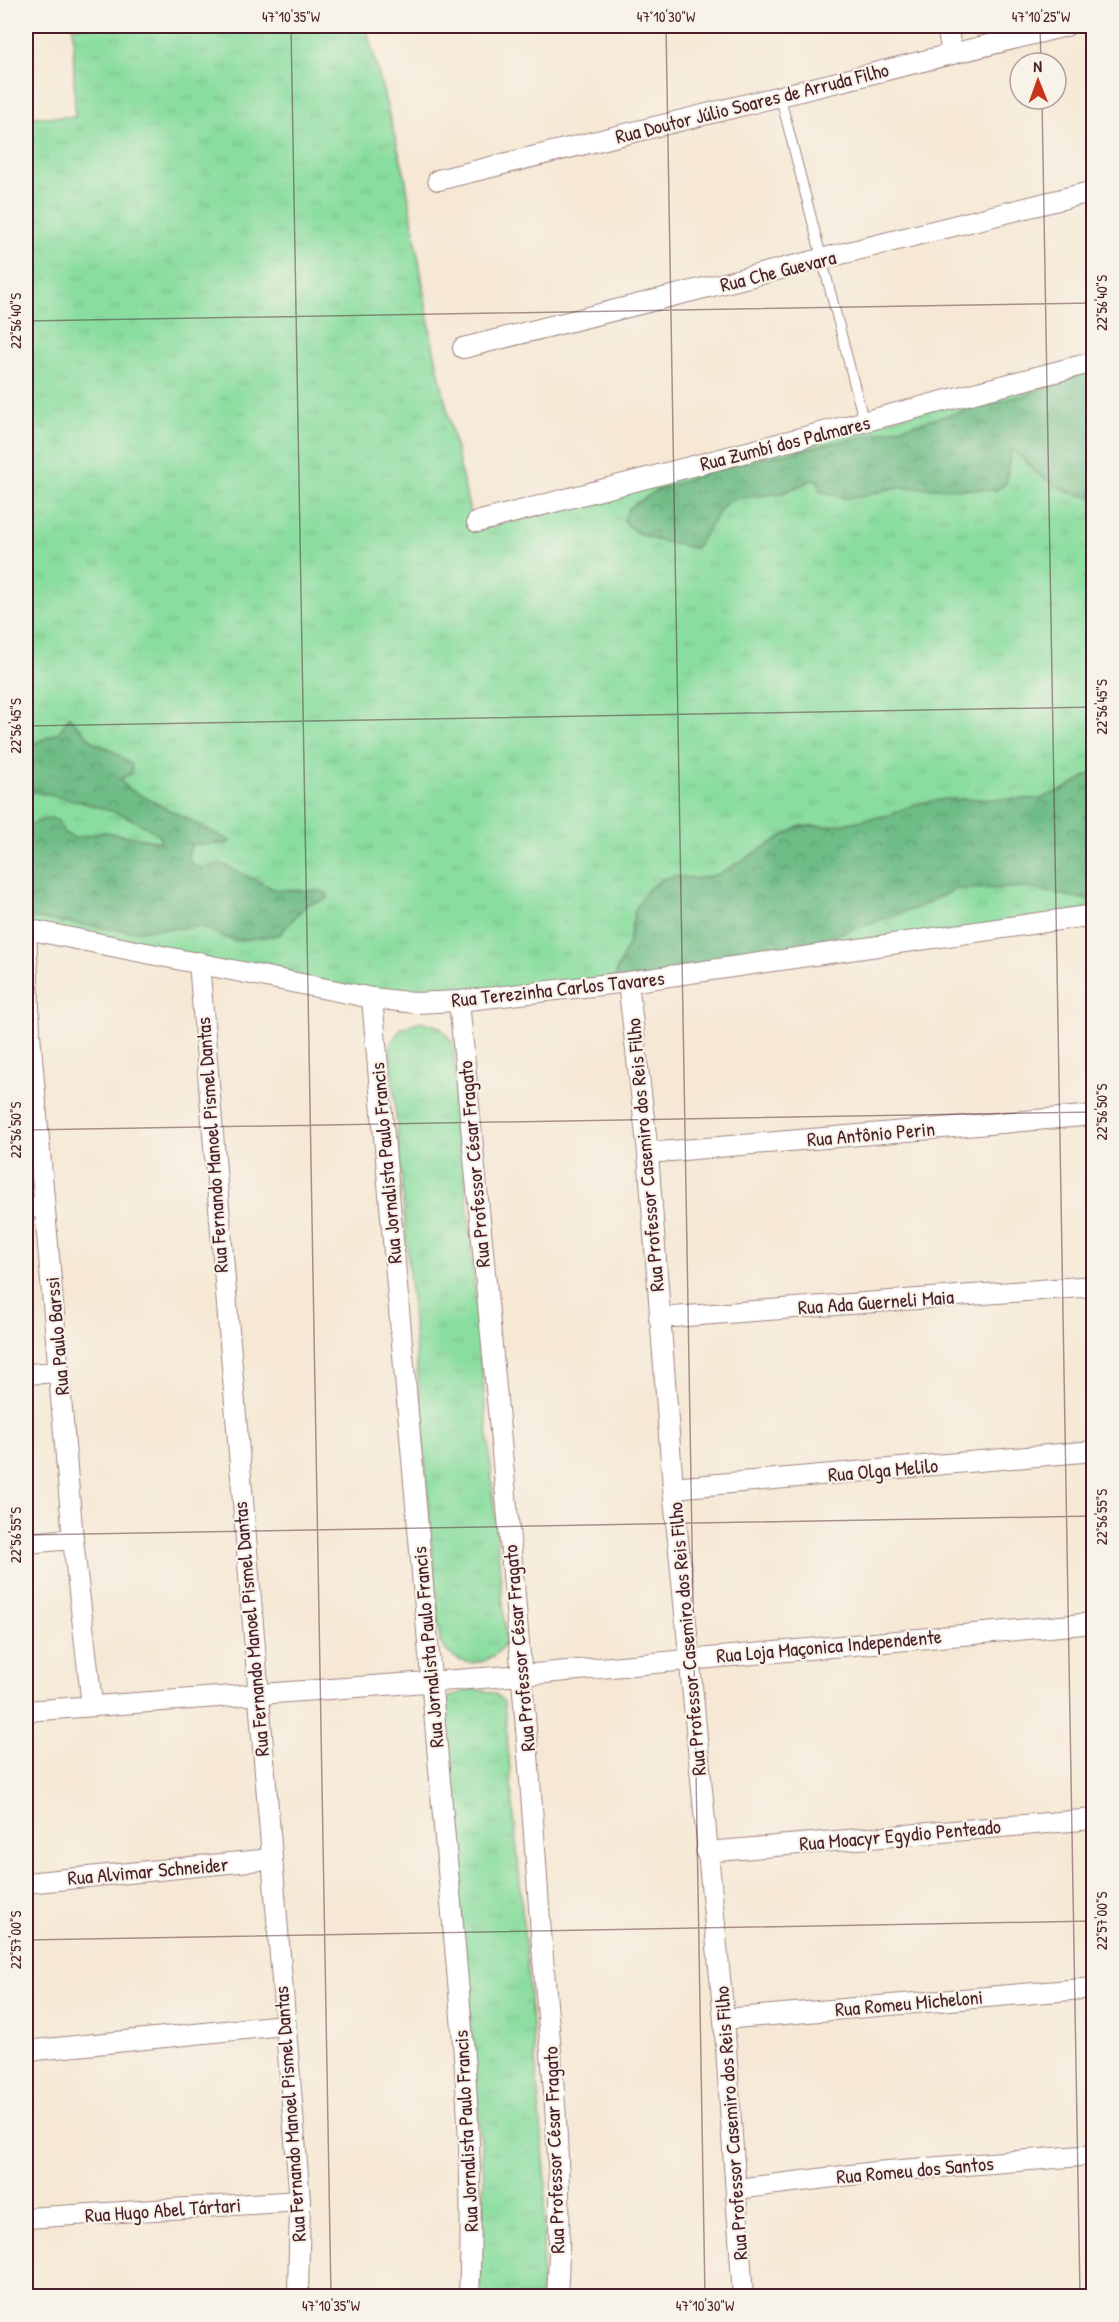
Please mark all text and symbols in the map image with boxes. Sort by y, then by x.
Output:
text: 47°10'35"W [262,6,321,27]
text: 47°10'30"W [637,6,696,27]
text: 47°10'25"W [1012,6,1071,27]
north arrow [1008,51,1068,111]
street label: Rua Doutor Júlio Soares de Arruda Filho [612,55,891,150]
text: N [1033,55,1043,77]
street label: Rua Che Guevara [717,243,839,298]
text: 22°56'40"S [1091,275,1112,331]
text: 22°56'40"S [5,293,26,349]
street label: Rua Zumbí dos Palmares [697,408,873,477]
text: 22°56'45"S [1091,679,1112,735]
text: 22°56'45"S [5,698,26,754]
street label: Rua Terezinha Carlos Tavares [450,964,666,1013]
street label: Rua Fernando Manoel Pismel Dantas [189,1016,234,1274]
street label: Rua Professor Casemiro dos Reis Filho [619,1017,670,1293]
street label: Rua Professor César Fragato [451,1060,496,1268]
street label: Rua Jornalista Paulo Francis [363,1061,408,1265]
text: 22°56'50"S [1091,1083,1112,1140]
text: 22°56'50"S [5,1101,26,1158]
street label: Rua Antônio Perin [806,1114,936,1153]
street label: Rua Paulo Barssi [38,1276,75,1396]
street label: Rua Ada Guerneli Maia [797,1283,955,1320]
street label: Rua Olga Melilo [827,1451,939,1488]
text: 22°56'55"S [1091,1489,1112,1545]
street label: Rua Fernando Manoel Pismel Dantas [226,1500,275,1758]
street label: Rua Professor Casemiro dos Reis Filho [661,1501,712,1777]
text: 22°56'55"S [5,1507,26,1563]
street label: Rua Professor César Fragato [496,1544,541,1752]
street label: Rua Jornalista Paulo Francis [405,1545,450,1749]
street label: Rua Loja Maçonica Independente [715,1622,943,1669]
street label: Rua Moacyr Egydio Penteado [798,1812,1002,1857]
street label: Rua Alvimar Schneider [67,1850,230,1891]
text: 22°57'00"S [1091,1892,1112,1950]
text: 22°57'00"S [5,1911,26,1969]
street label: Rua Romeu Micheloni [834,1983,984,2022]
street label: Rua Fernando Manoel Pismel Dantas [267,1985,312,2243]
street label: Rua Professor Casemiro dos Reis Filho [707,1985,754,2261]
street label: Rua Jornalista Paulo Francis [447,2029,484,2233]
street label: Rua Professor César Fragato [536,2046,571,2254]
street label: Rua Romeu dos Santos [835,2149,995,2190]
street label: Rua Hugo Abel Tártari [84,2191,242,2228]
text: 47°10'35"W [302,2295,361,2316]
text: 47°10'30"W [676,2295,735,2316]

